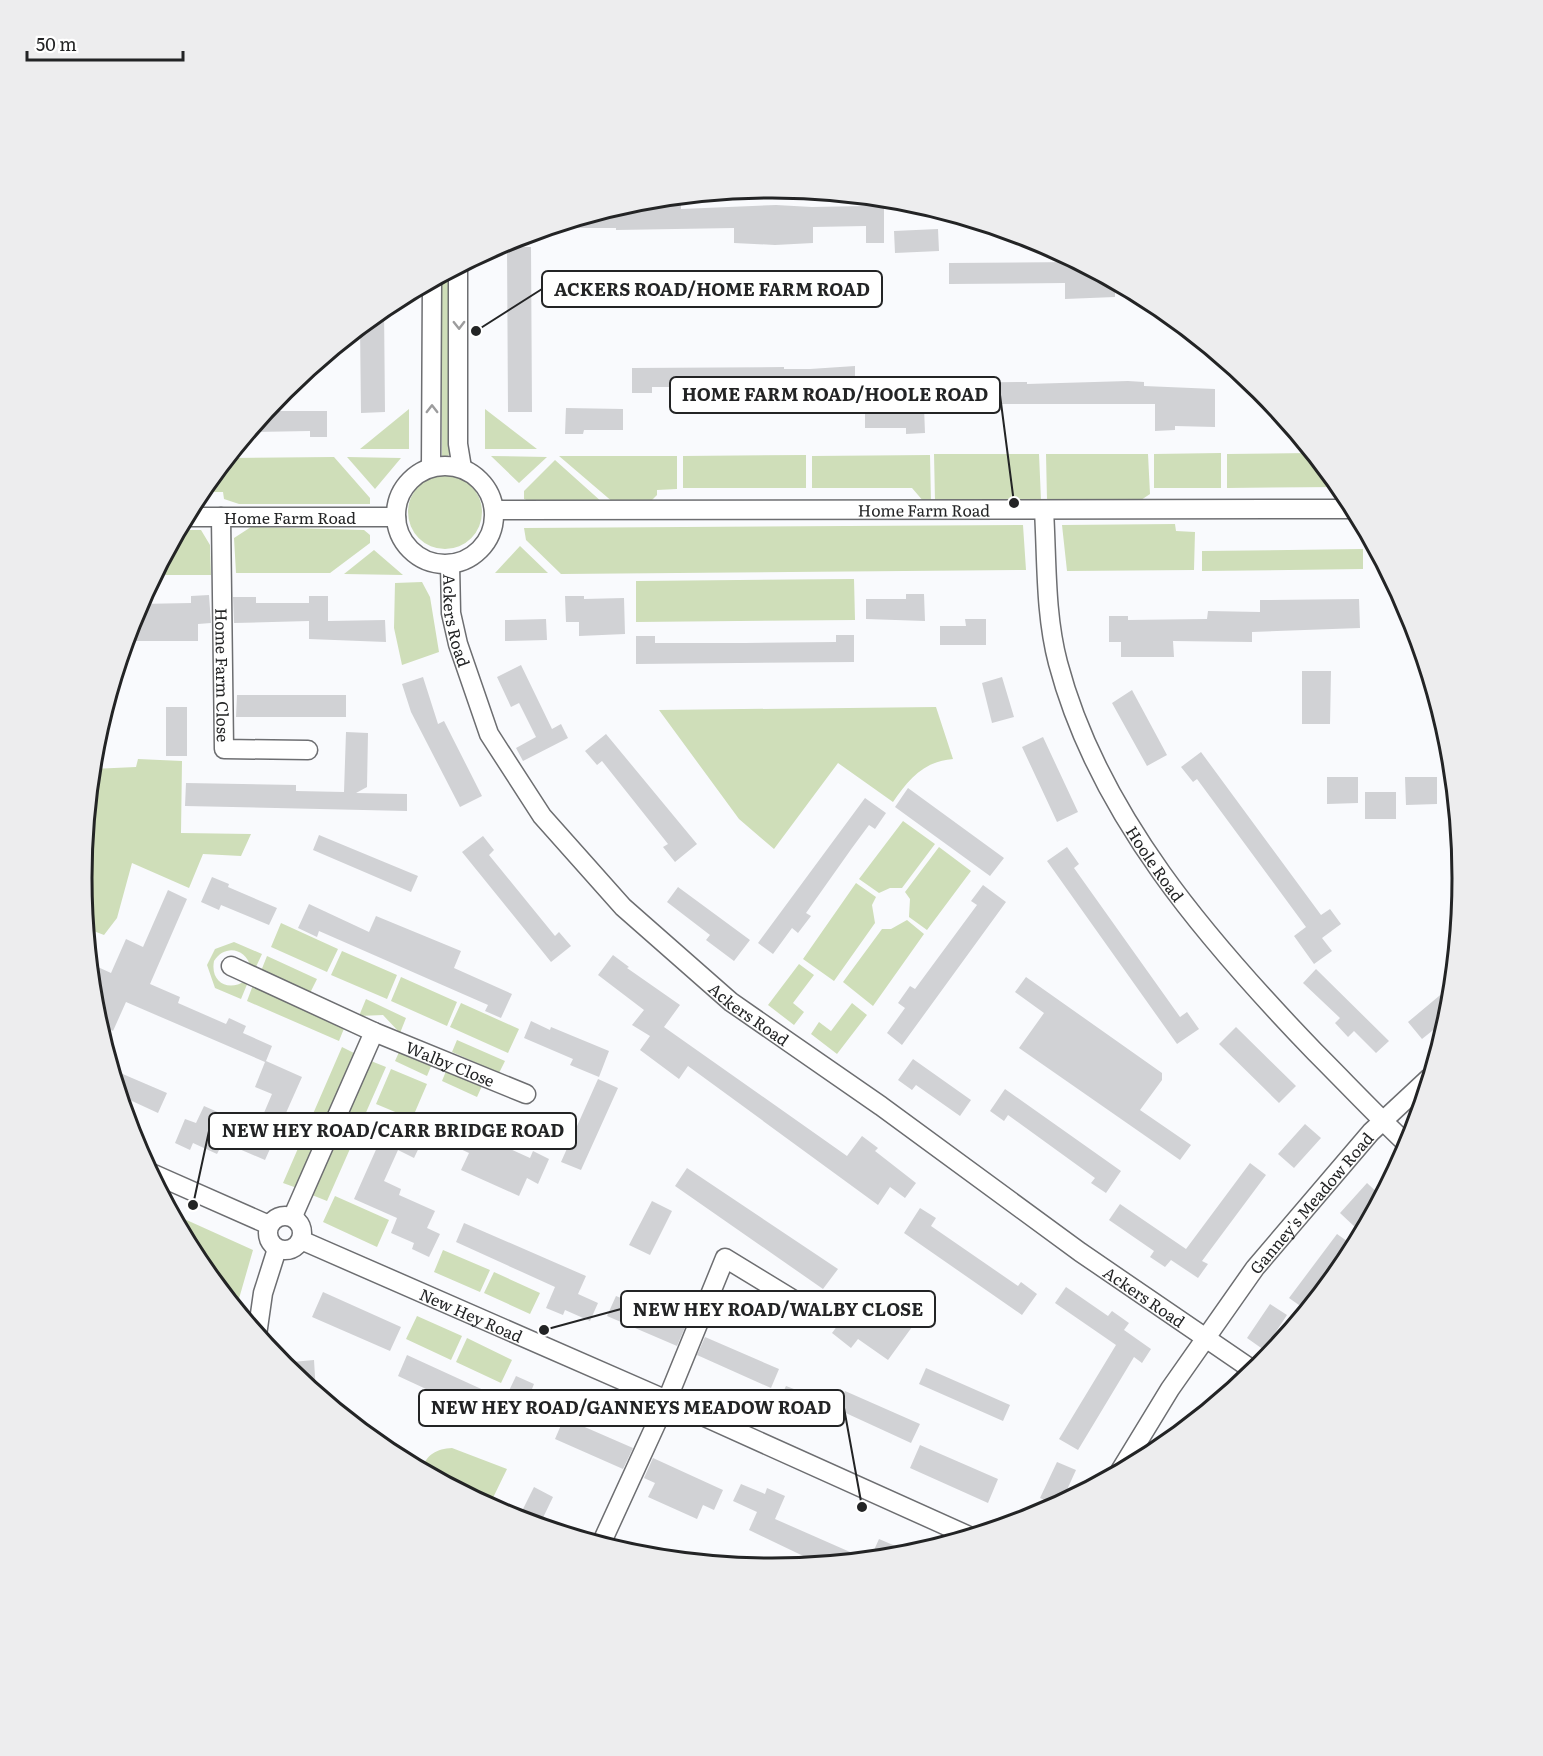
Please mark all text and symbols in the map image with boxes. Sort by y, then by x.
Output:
scale bar [27,24,183,62]
text: 50 m [36,30,77,57]
callout: ACKERS ROAD/HOME FARM ROAD [542,271,882,307]
text: ACKERS ROAD/HOME FARM ROAD [554,275,870,302]
one-way arrow [453,320,465,329]
callout: HOME FARM ROAD/HOOLE ROAD [670,377,1000,413]
text: HOME FARM ROAD/HOOLE ROAD [682,380,988,407]
one-way arrow [426,404,438,413]
street label: Home Farm Road [858,497,990,522]
street label: Home Farm Road [224,505,356,529]
street label: Ackers Road [438,574,477,670]
street label: Home Farm Close [210,608,236,742]
street label: Hoole Road [1121,821,1190,906]
street label: Ackers Road [704,976,795,1051]
street label: Walby Close [402,1034,498,1092]
callout: NEW HEY ROAD/CARR BRIDGE ROAD [209,1113,576,1149]
text: NEW HEY ROAD/CARR BRIDGE ROAD [222,1116,564,1143]
street label: Ganney's Meadow Road [1243,1126,1378,1279]
street label: Ackers Road [1099,1260,1191,1333]
street label: New Hey Road [416,1281,527,1348]
callout: NEW HEY ROAD/WALBY CLOSE [621,1291,935,1327]
text: NEW HEY ROAD/WALBY CLOSE [633,1295,923,1322]
callout: NEW HEY ROAD/GANNEYS MEADOW ROAD [419,1390,844,1426]
text: NEW HEY ROAD/GANNEYS MEADOW ROAD [431,1393,831,1420]

